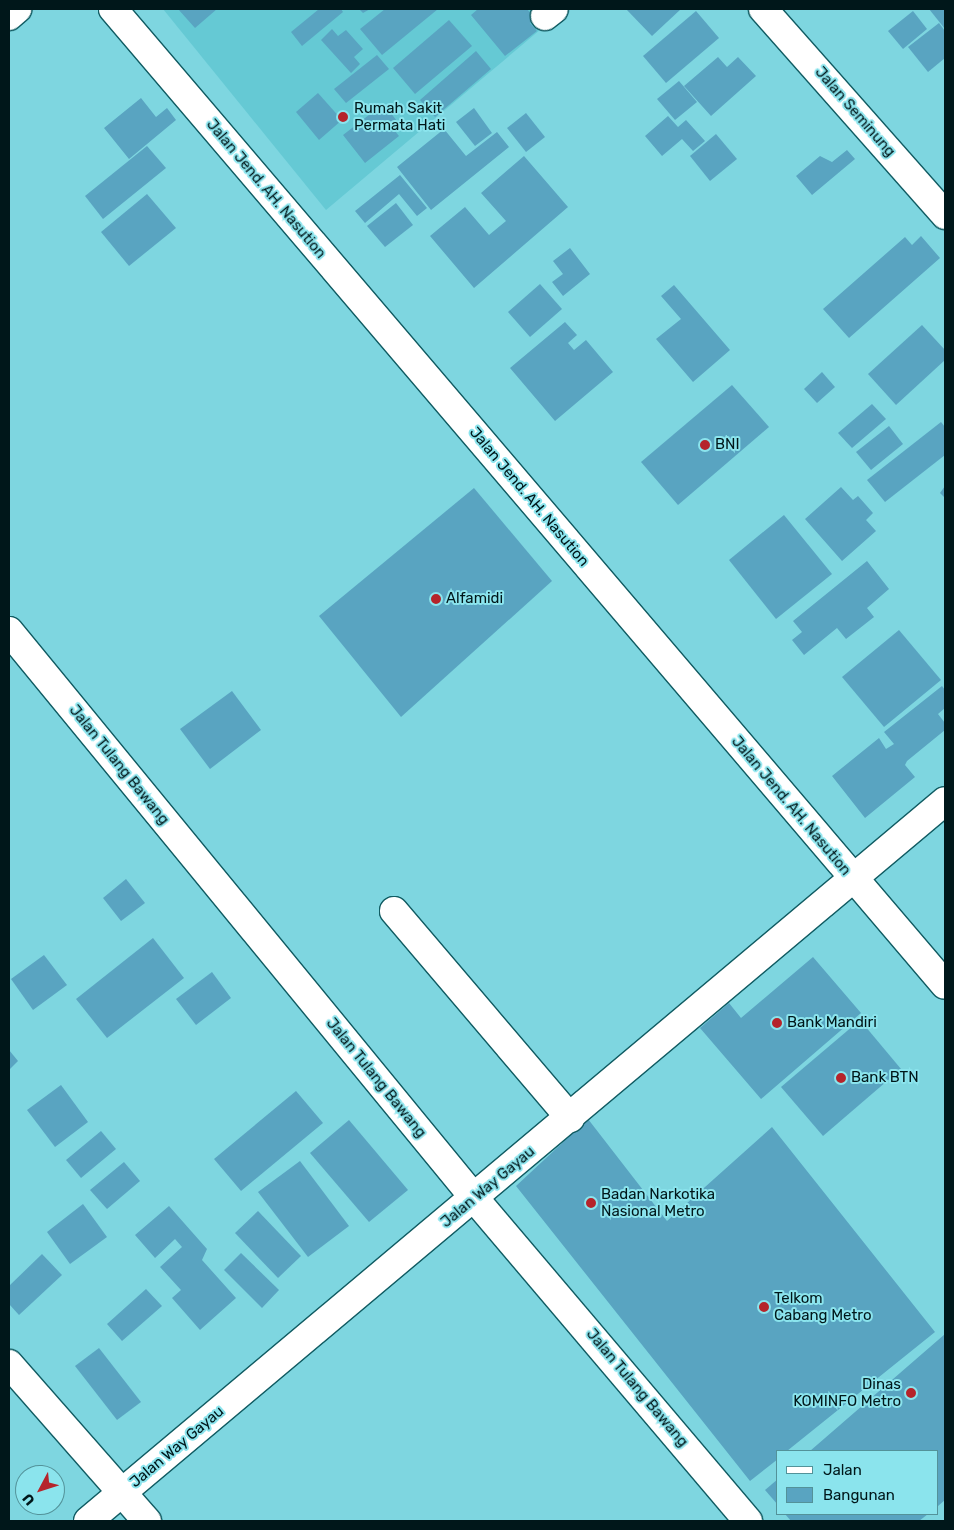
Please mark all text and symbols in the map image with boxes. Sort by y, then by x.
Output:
street label: Jalan Seminung [811,63,899,161]
place label: Rumah Sakit Permata Hati [354,99,445,134]
marker: Rumah Sakit Permata Hati [336,110,350,124]
street label: Jalan Jend. AH. Nasution [202,116,330,262]
street label: Jalan Jend. AH. Nasution [465,424,593,570]
place label: BNI [715,436,740,454]
marker: BNI [699,439,711,451]
place label: Alfamidi [446,590,503,608]
marker: Alfamidi [430,593,442,605]
street label: Jalan Tulang Bawang [65,701,173,829]
street label: Jalan Jend. AH. Nasution [727,733,855,879]
street label: Jalan Tulang Bawang [322,1014,430,1142]
place label: Bank Mandiri [787,1014,877,1032]
marker: Bank Mandiri [771,1017,783,1029]
place label: Bank BTN [851,1069,919,1087]
marker: Bank BTN [835,1072,847,1084]
street label: Jalan Way Gayau [437,1142,539,1232]
place label: Badan Narkotika Nasional Metro [601,1185,715,1220]
marker: Badan Narkotika Nasional Metro [585,1197,597,1209]
place label: Telkom Cabang Metro [774,1289,871,1324]
marker: Telkom Cabang Metro [758,1301,770,1313]
street label: Jalan Tulang Bawang [582,1325,692,1451]
place label: Dinas KOMINFO Metro [793,1375,901,1410]
marker: Dinas KOMINFO Metro [905,1387,917,1399]
street label: Jalan Way Gayau [126,1402,228,1492]
legend [776,1450,939,1515]
text: Jalan [823,1461,862,1479]
north arrow [15,1465,65,1515]
text: Bangunan [823,1486,895,1504]
text: U [19,1490,39,1509]

